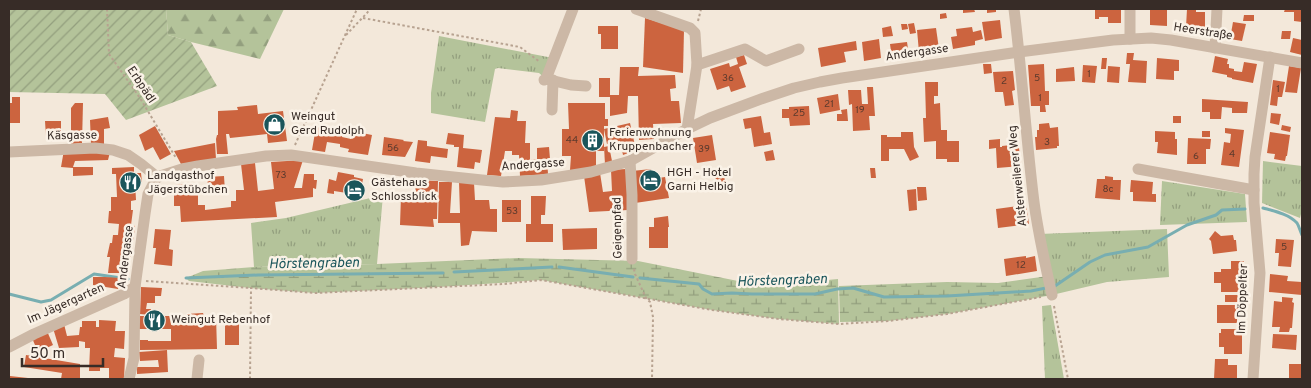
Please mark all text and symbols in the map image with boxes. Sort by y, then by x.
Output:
street label: Heerstraße [1172,19,1234,45]
street label: Andergasse [884,41,950,65]
street label: Erbpädl [123,63,159,107]
house number: 1 [1087,68,1091,81]
house number: 36 [722,72,734,85]
house number: 5 [1034,72,1040,85]
house number: 2 [1001,75,1007,88]
house number: 1 [1276,83,1280,96]
house number: 1 [1038,92,1042,105]
house number: 21 [824,98,834,111]
house number: 19 [855,104,865,117]
house number: 25 [793,107,805,120]
place label: Weingut Gerd Rudolph [291,109,364,139]
shop icon: Weingut Gerd Rudolph [263,112,287,136]
place label: Ferienwohnung Kruppenbacher [609,125,693,155]
street label: Alsterweilerer Weg [1005,125,1031,227]
street label: Käsgasse [47,128,97,144]
building icon: Ferienwohnung Kruppenbacher [581,128,605,152]
house number: 44 [566,134,578,147]
house number: 3 [1044,136,1050,149]
house number: 56 [387,142,399,155]
house number: 39 [698,143,710,156]
house number: 4 [1229,148,1235,161]
house number: 6 [1193,150,1199,163]
street label: Andergasse [501,155,565,175]
place label: HGH - Hotel Garni Helbig [667,165,734,195]
place label: Landgasthof Jägerstübchen [147,168,228,198]
hotel icon: HGH - Hotel Garni Helbig [639,168,663,192]
house number: 73 [275,169,287,182]
restaurant icon: Landgasthof Jägerstübchen [119,171,143,195]
place label: Gästehaus Schlossblick [371,175,437,205]
hotel icon: Gästehaus Schlossblick [343,178,367,202]
house number: 8c [1102,183,1114,196]
street label: Geigenpfad [609,197,627,259]
house number: 53 [506,205,518,218]
street label: Andergasse [114,224,138,290]
house number: 5 [1281,241,1287,254]
water label: Hörstengraben [269,255,360,273]
house number: 12 [1016,259,1026,272]
street label: Im Döppelter [1234,263,1252,334]
water label: Hörstengraben [736,271,828,291]
street label: Im Jägergarten [25,280,107,328]
restaurant icon: Weingut Rebenhof [143,308,167,332]
place label: Weingut Rebenhof [171,312,270,328]
scale bar [22,336,104,368]
text: 50 m [30,345,65,364]

